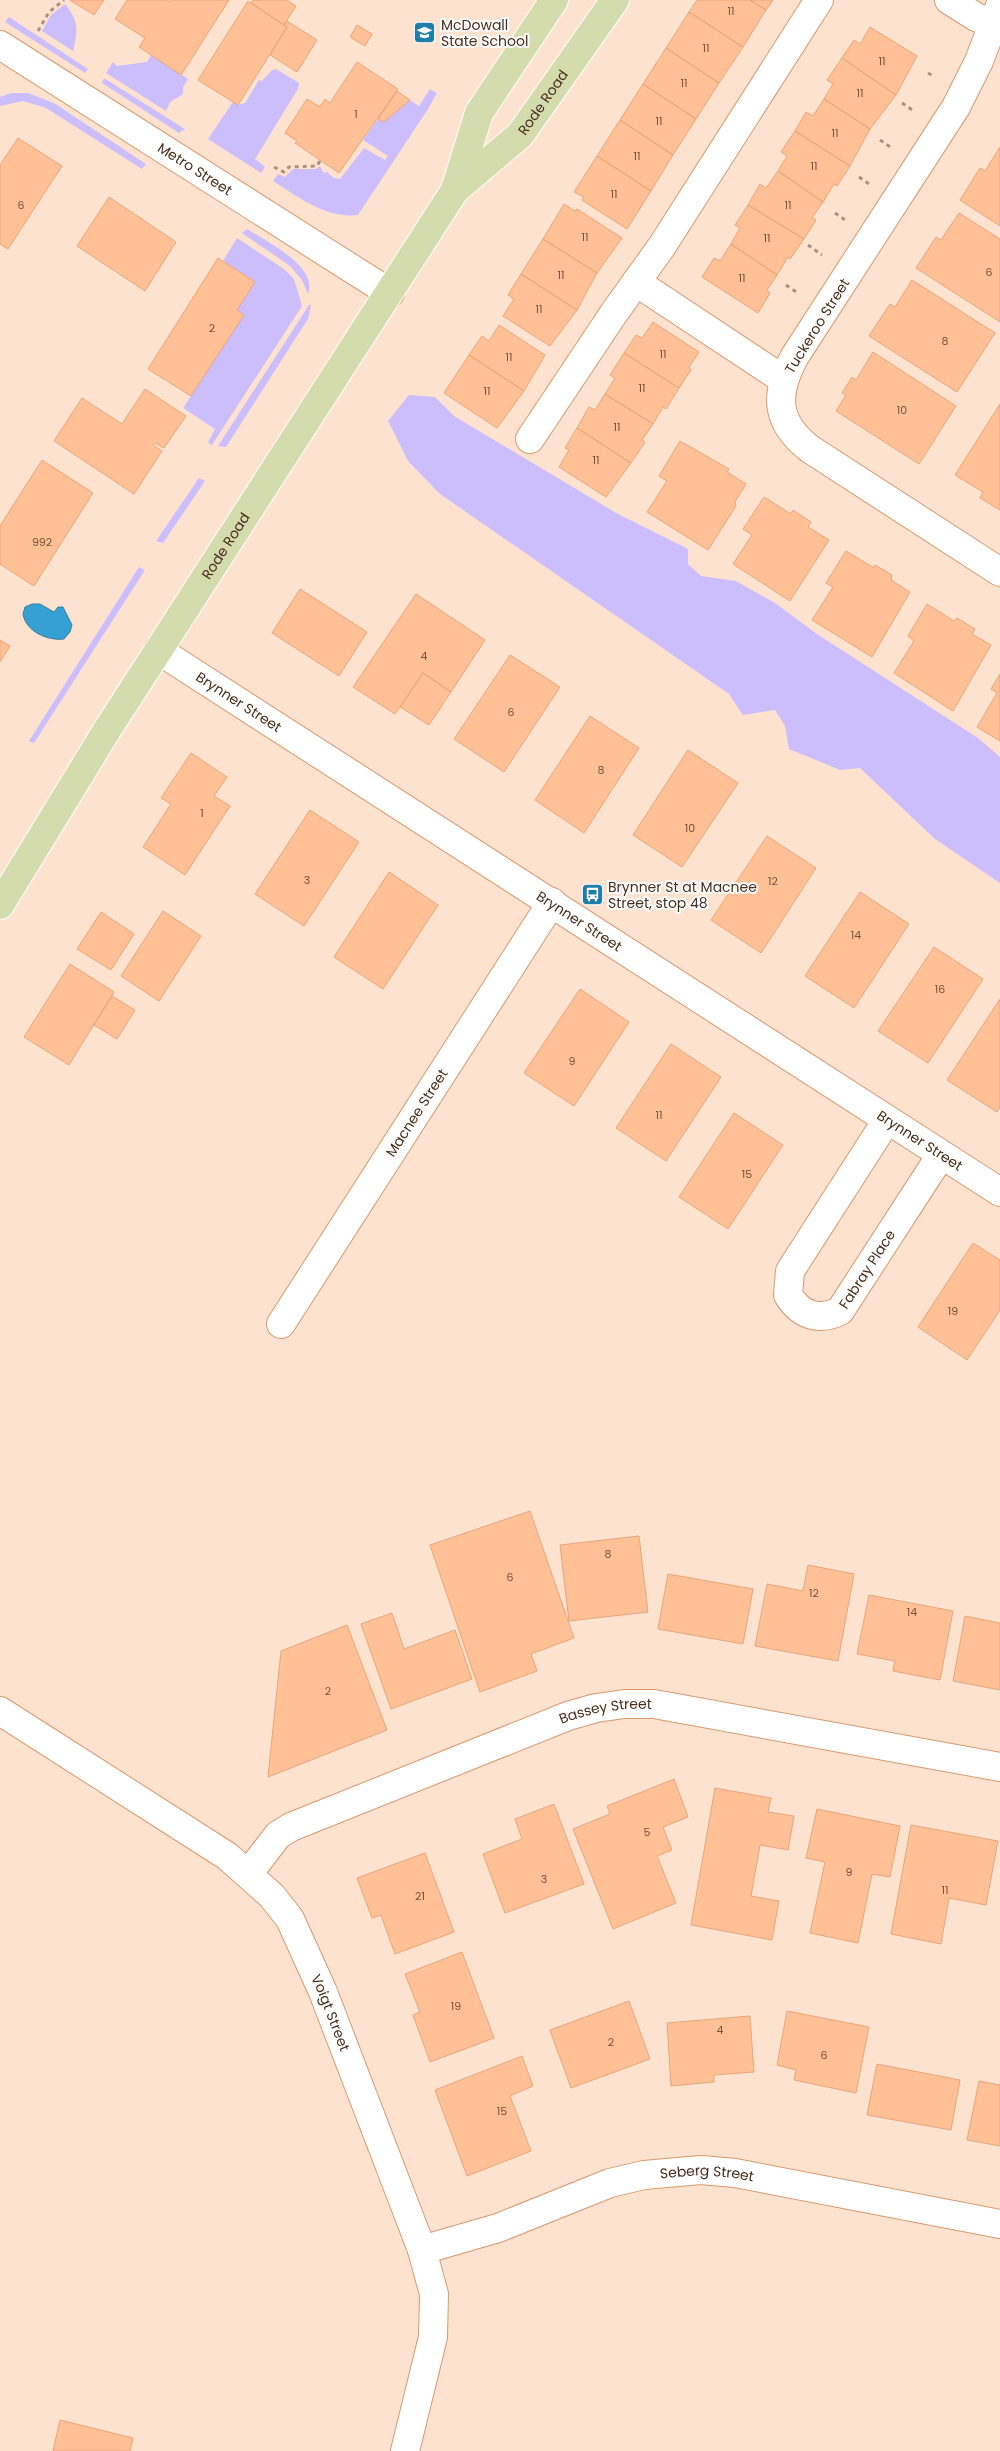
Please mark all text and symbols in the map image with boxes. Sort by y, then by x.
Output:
house number: 11 [727,3,735,19]
place label: McDowall State School [441,15,528,51]
school or university icon: McDowall State School [413,21,437,45]
house number: 11 [702,40,710,56]
house number: 11 [878,53,886,69]
street label: Rode Road [513,66,573,139]
house number: 11 [680,75,688,91]
house number: 11 [856,85,864,101]
house number: 1 [354,106,358,122]
house number: 11 [655,113,663,129]
house number: 11 [831,125,839,141]
street label: Metro Street [154,138,236,200]
house number: 11 [633,148,641,164]
house number: 11 [810,158,818,174]
house number: 11 [610,186,618,202]
house number: 6 [18,197,25,213]
house number: 11 [784,197,792,213]
house number: 11 [581,229,589,245]
house number: 11 [763,230,771,246]
house number: 6 [986,264,993,280]
house number: 11 [557,267,565,283]
house number: 11 [738,270,746,286]
street label: Tuckeroo Street [780,275,854,377]
house number: 11 [535,301,543,317]
house number: 2 [209,320,215,336]
house number: 8 [942,333,949,349]
house number: 11 [659,346,667,362]
house number: 11 [505,349,513,365]
house number: 11 [638,380,646,396]
house number: 11 [483,383,491,399]
house number: 10 [897,402,907,418]
house number: 11 [613,419,621,435]
house number: 11 [592,452,600,468]
street label: Rode Road [197,509,255,583]
house number: 992 [32,534,52,550]
house number: 4 [421,648,428,664]
street label: Brynner Street [192,667,285,737]
house number: 6 [508,704,515,720]
house number: 8 [598,762,605,778]
house number: 1 [200,805,204,821]
house number: 10 [685,820,695,836]
house number: 3 [304,872,310,888]
house number: 12 [768,873,778,889]
place label: Brynner St at Macnee Street, stop 48 [608,877,757,913]
bus stop icon: Brynner St at Macnee Street, stop 48 [580,883,604,907]
street label: Brynner Street [532,886,626,956]
house number: 14 [851,927,861,943]
house number: 16 [935,981,945,997]
house number: 9 [569,1053,576,1069]
street label: Macnee Street [381,1065,452,1161]
street label: Brynner Street [873,1105,967,1175]
house number: 11 [655,1107,663,1123]
house number: 15 [742,1166,752,1182]
street label: Fabray Place [834,1226,900,1313]
house number: 19 [948,1303,958,1319]
house number: 8 [605,1546,612,1562]
house number: 6 [507,1569,514,1585]
house number: 12 [809,1585,819,1601]
house number: 14 [907,1604,917,1620]
house number: 2 [325,1683,331,1699]
street label: Bassey Street [556,1694,652,1729]
house number: 5 [644,1824,651,1840]
house number: 9 [846,1864,853,1880]
house number: 3 [541,1871,547,1887]
house number: 11 [941,1882,949,1898]
house number: 21 [415,1888,425,1904]
street label: Voigt Street [306,1971,355,2054]
house number: 19 [451,1998,461,2014]
house number: 4 [717,2022,724,2038]
house number: 2 [608,2034,614,2050]
house number: 6 [821,2047,828,2063]
house number: 15 [497,2103,507,2119]
street label: Seberg Street [659,2160,756,2186]

